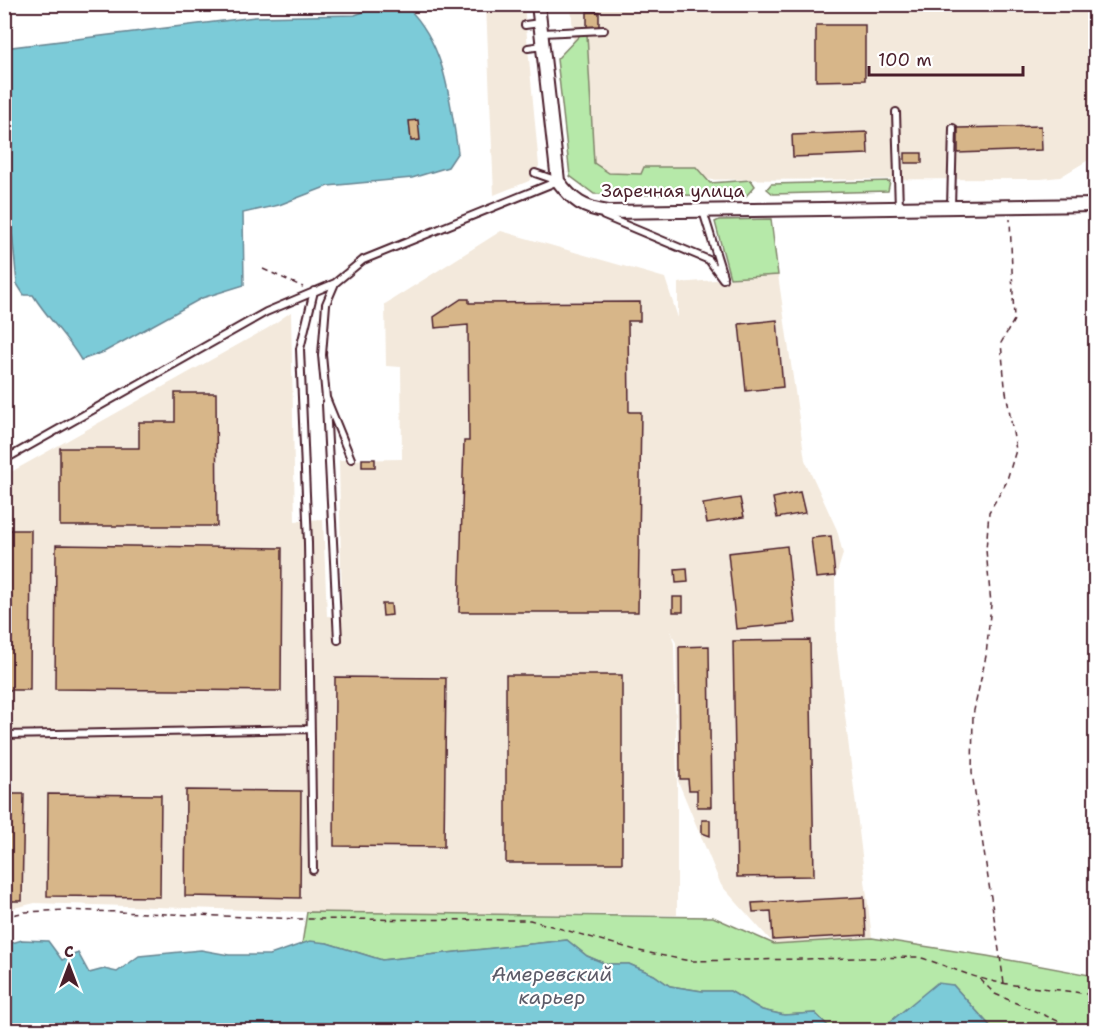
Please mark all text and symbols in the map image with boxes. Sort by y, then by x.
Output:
scale bar [869,39,1024,77]
text: 100 m [878,48,932,72]
street label: Заречная улица [601,179,745,203]
north arrow [39,936,99,996]
text: С [64,941,74,962]
water label: Амеревский карьер [491,961,613,1010]

